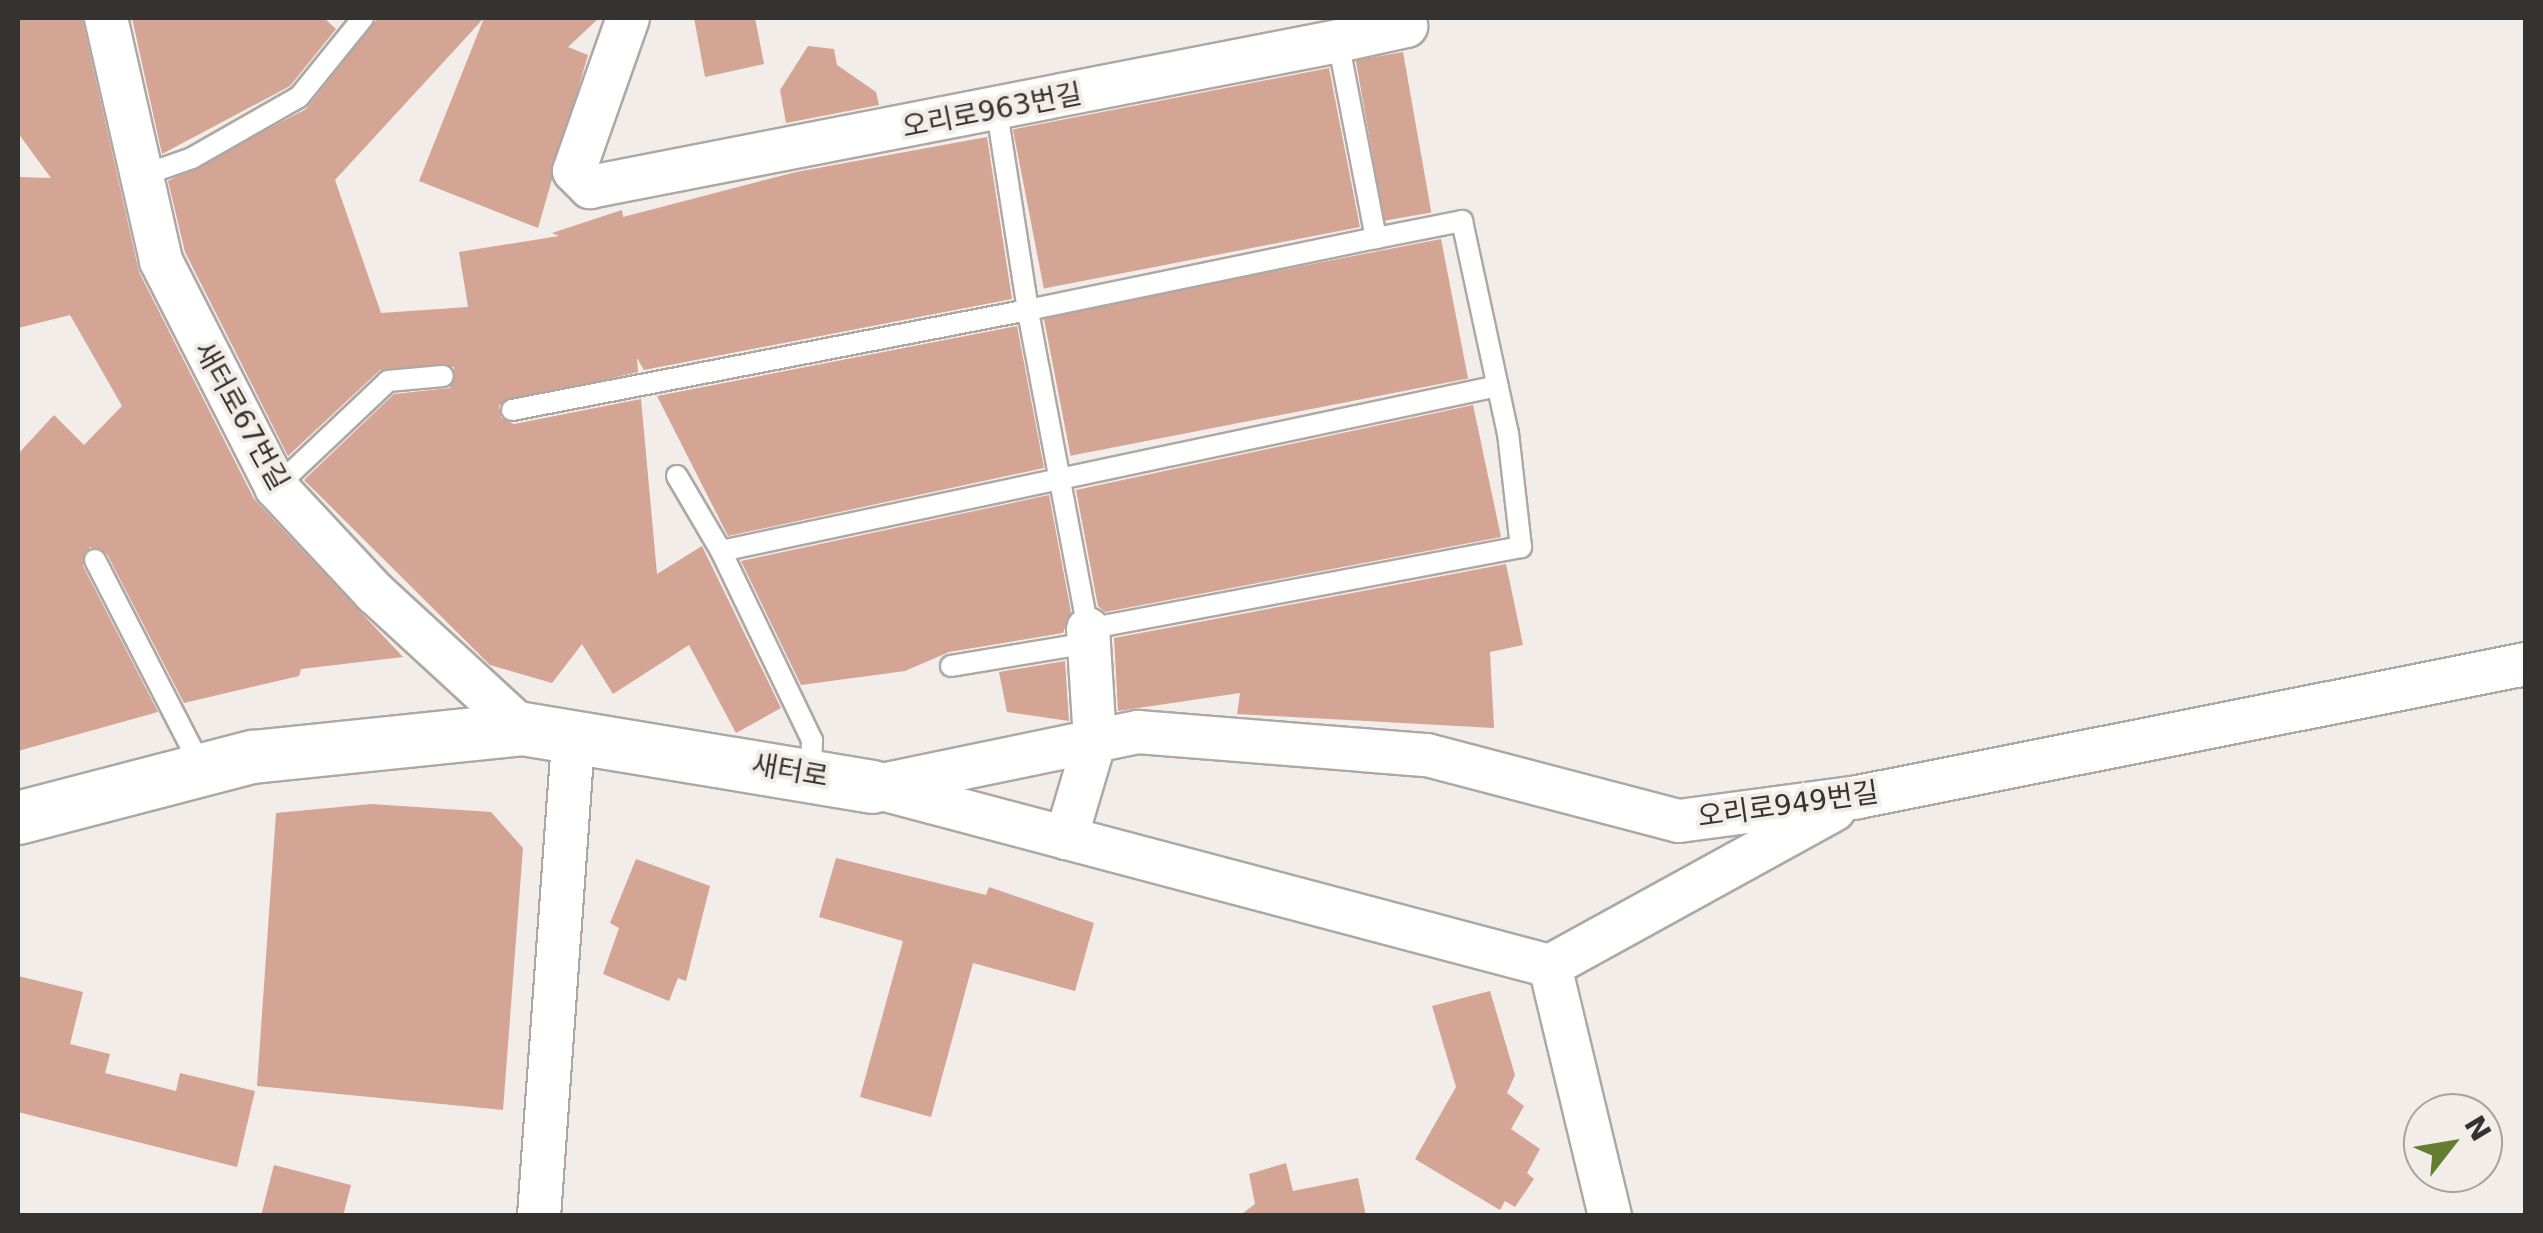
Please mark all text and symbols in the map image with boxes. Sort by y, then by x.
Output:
street label: 오리로963번길 [899,77,1085,145]
street label: 새터로67번길 [186,336,296,496]
street label: 새터로 [749,748,831,794]
street label: 오리로949번길 [1695,776,1881,834]
north arrow [2403,1093,2503,1193]
text: N [2457,1110,2498,1147]

